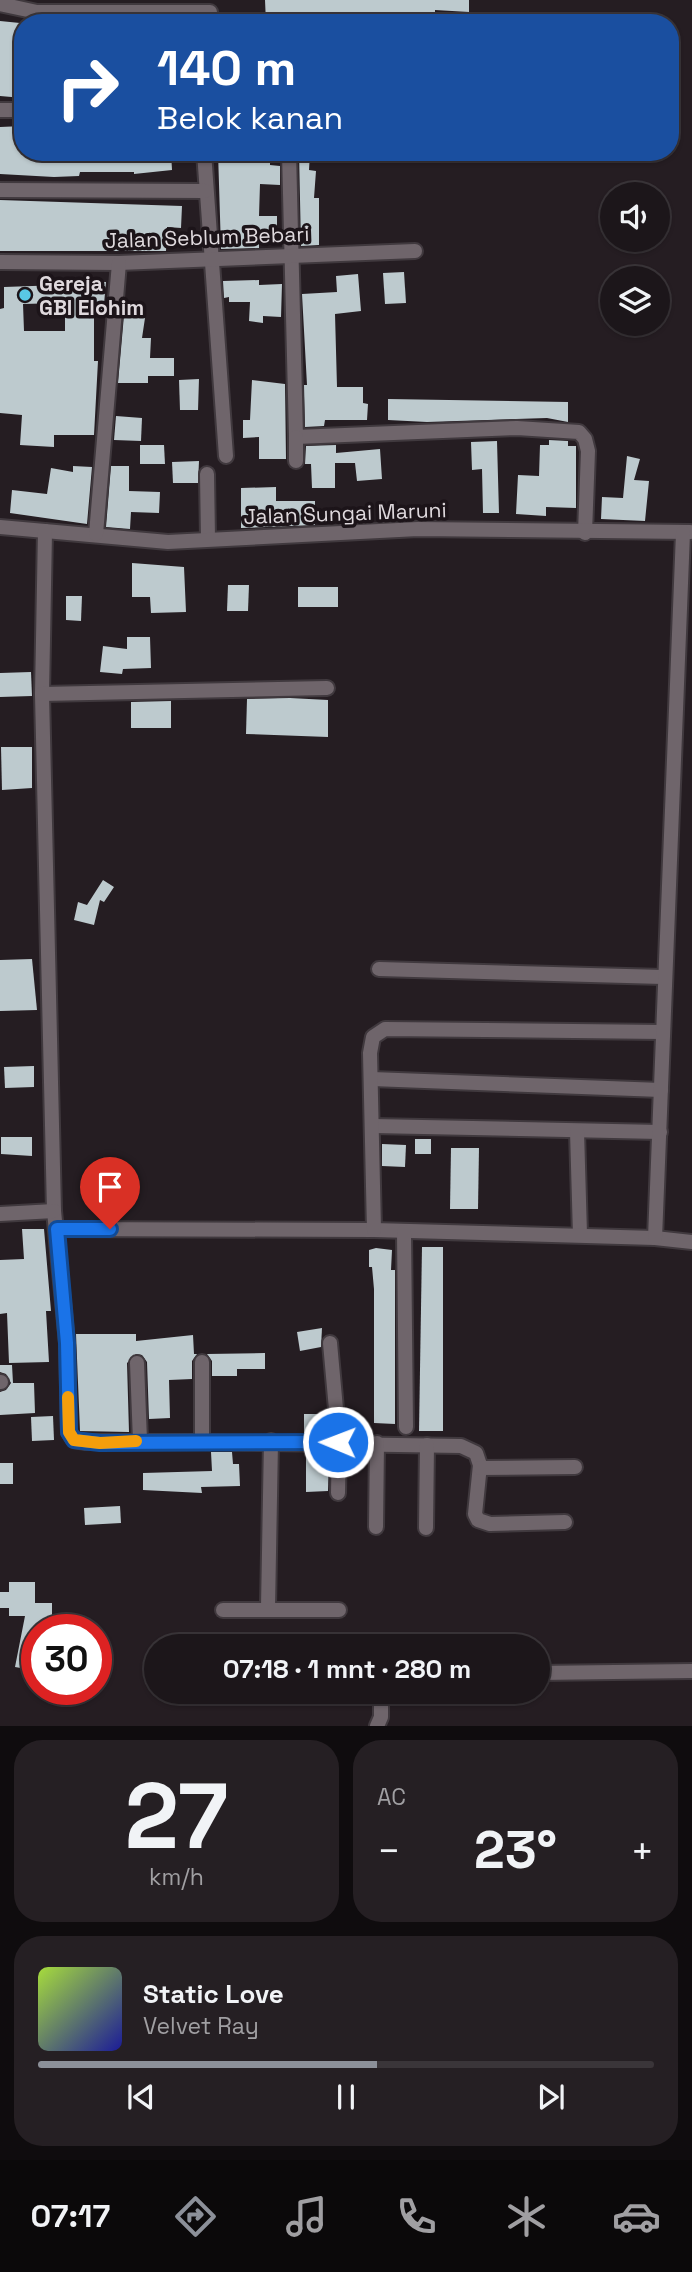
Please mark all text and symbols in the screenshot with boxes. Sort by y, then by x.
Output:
text: 140 m [157,37,296,99]
icon: right [42,42,133,133]
text: Belok kanan [157,98,343,138]
map controls [600,182,670,336]
button: sound [600,182,670,252]
street label: Jalan Seblum Bebari [104,220,310,254]
button: layers [600,266,670,336]
place label: Gereja GBI Elohim [39,270,144,321]
marker: Gereja GBI Elohim [17,287,33,303]
street label: Jalan Sungai Maruni [243,496,447,530]
pin [80,1157,140,1229]
icon: arrive [91,1168,129,1206]
position arrow [301,1405,375,1479]
speed limit sign: 30 [21,1614,112,1705]
text: 07:18 · 1 mnt · 280 m [223,1652,471,1686]
text: 27 [125,1758,228,1875]
text: AC [377,1782,406,1812]
text: 23° [474,1817,557,1883]
text: − [377,1827,401,1875]
text: + [630,1827,654,1875]
text: km/h [149,1862,204,1892]
text: Static Love [143,1977,284,2011]
text: Velvet Ray [143,2011,259,2041]
icon: previous [122,2078,160,2116]
icon: pause [327,2078,365,2116]
icon: next [532,2078,570,2116]
icon: directions [171,2192,220,2241]
icon: music [282,2192,331,2241]
icon: phone [392,2192,441,2241]
icon: climate [502,2192,551,2241]
icon: car [612,2192,661,2241]
text: 07:17 [31,2196,110,2236]

